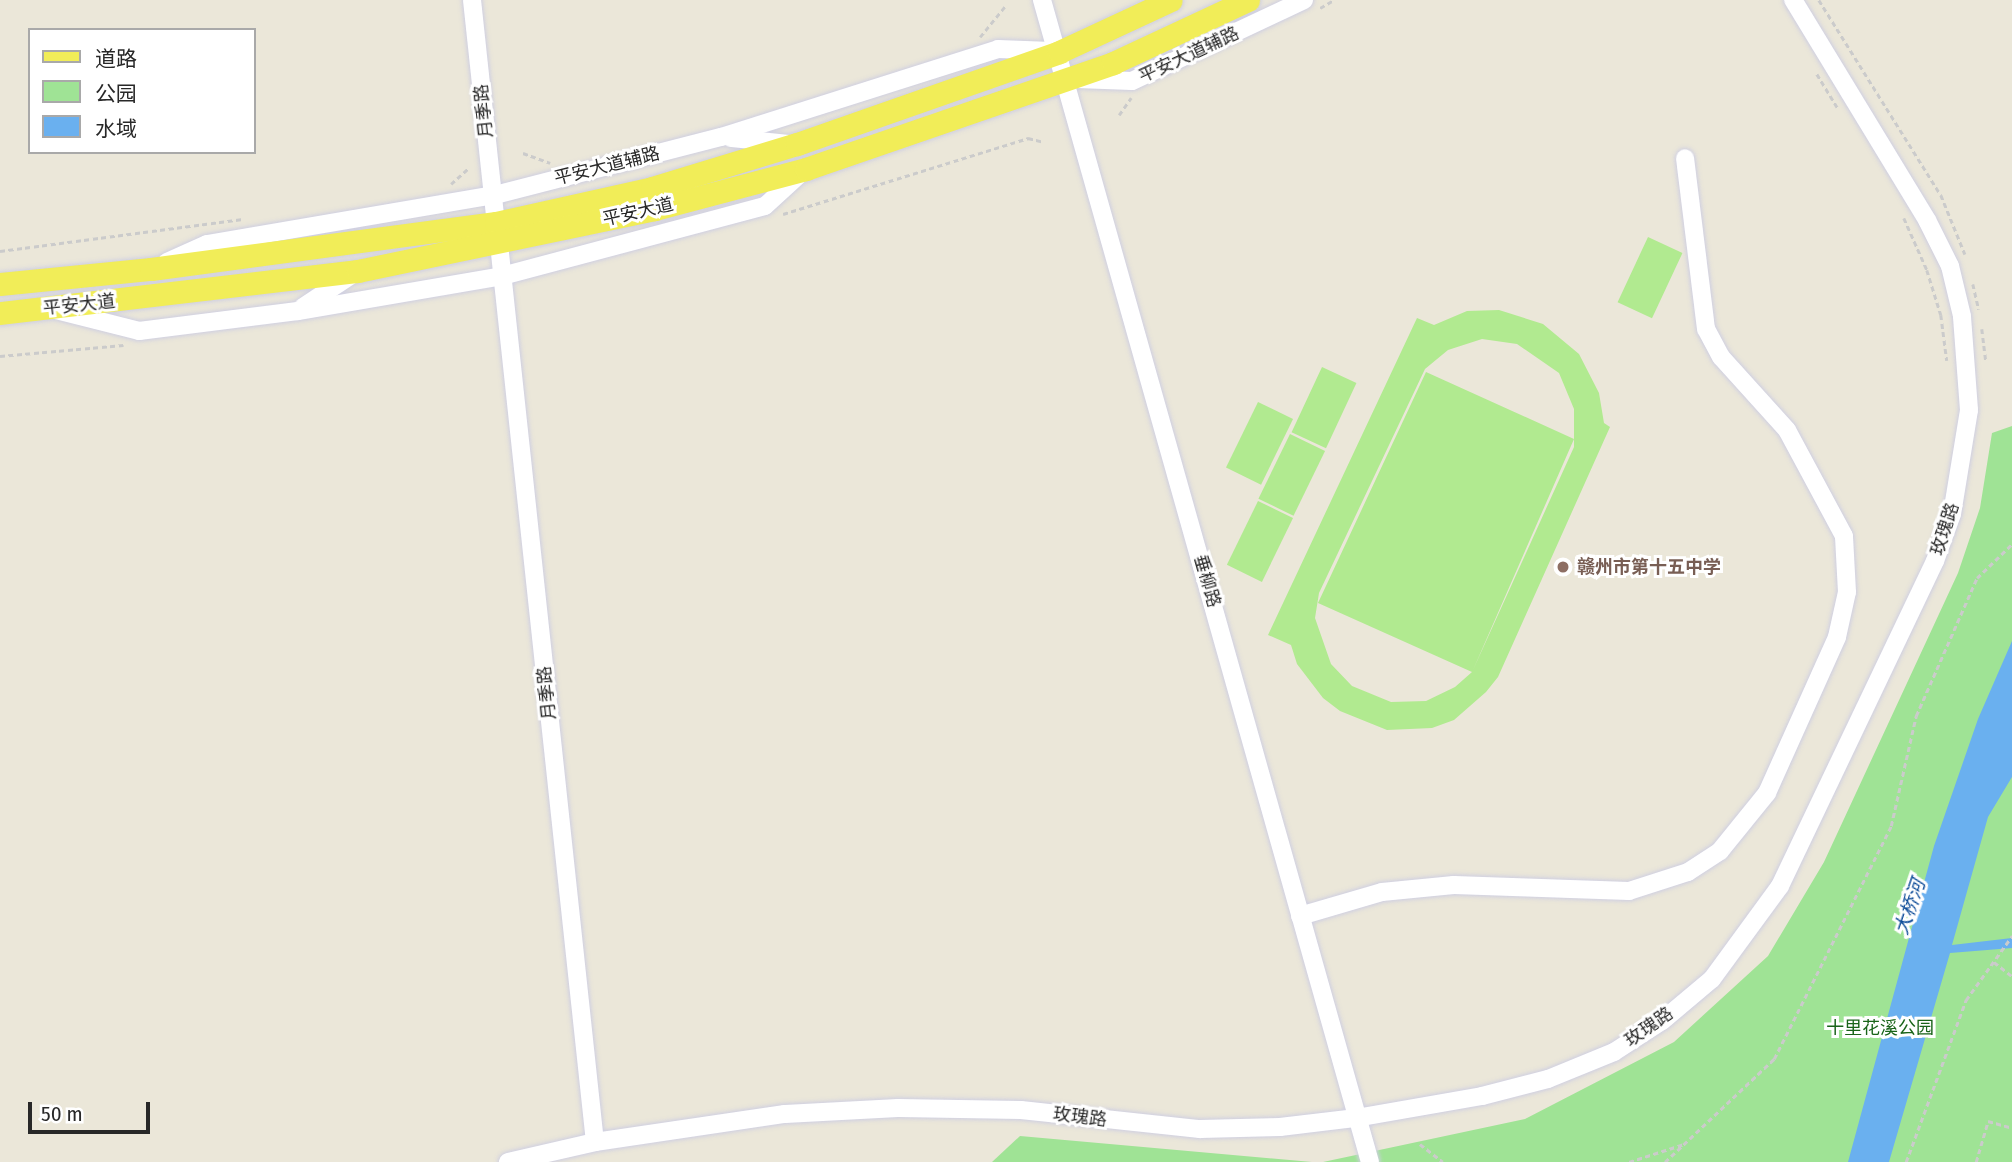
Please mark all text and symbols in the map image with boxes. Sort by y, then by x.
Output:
street label: 平安大道辅路 [1135,22,1243,88]
legend [28,28,256,154]
text: 道路 [95,46,137,72]
text: 公园 [95,81,137,107]
street label: 月季路 [470,83,498,139]
text: 水域 [95,116,137,142]
street label: 平安大道辅路 [552,142,662,190]
street label: 平安大道 [600,193,676,231]
street label: 平安大道 [42,290,116,320]
street label: 玫瑰路 [1926,500,1964,558]
street label: 垂柳路 [1189,552,1225,610]
place label: 赣州市第十五中学 [1577,556,1721,578]
marker: 赣州市第十五中学 [1555,559,1571,575]
street label: 月季路 [533,665,561,721]
water label: 大桥河 [1890,876,1930,938]
street label: 玫瑰路 [1621,1003,1677,1051]
park label: 十里花溪公园 [1826,1017,1934,1039]
scale bar [32,1088,154,1132]
text: 50 m [41,1101,83,1127]
street label: 玫瑰路 [1052,1103,1108,1131]

